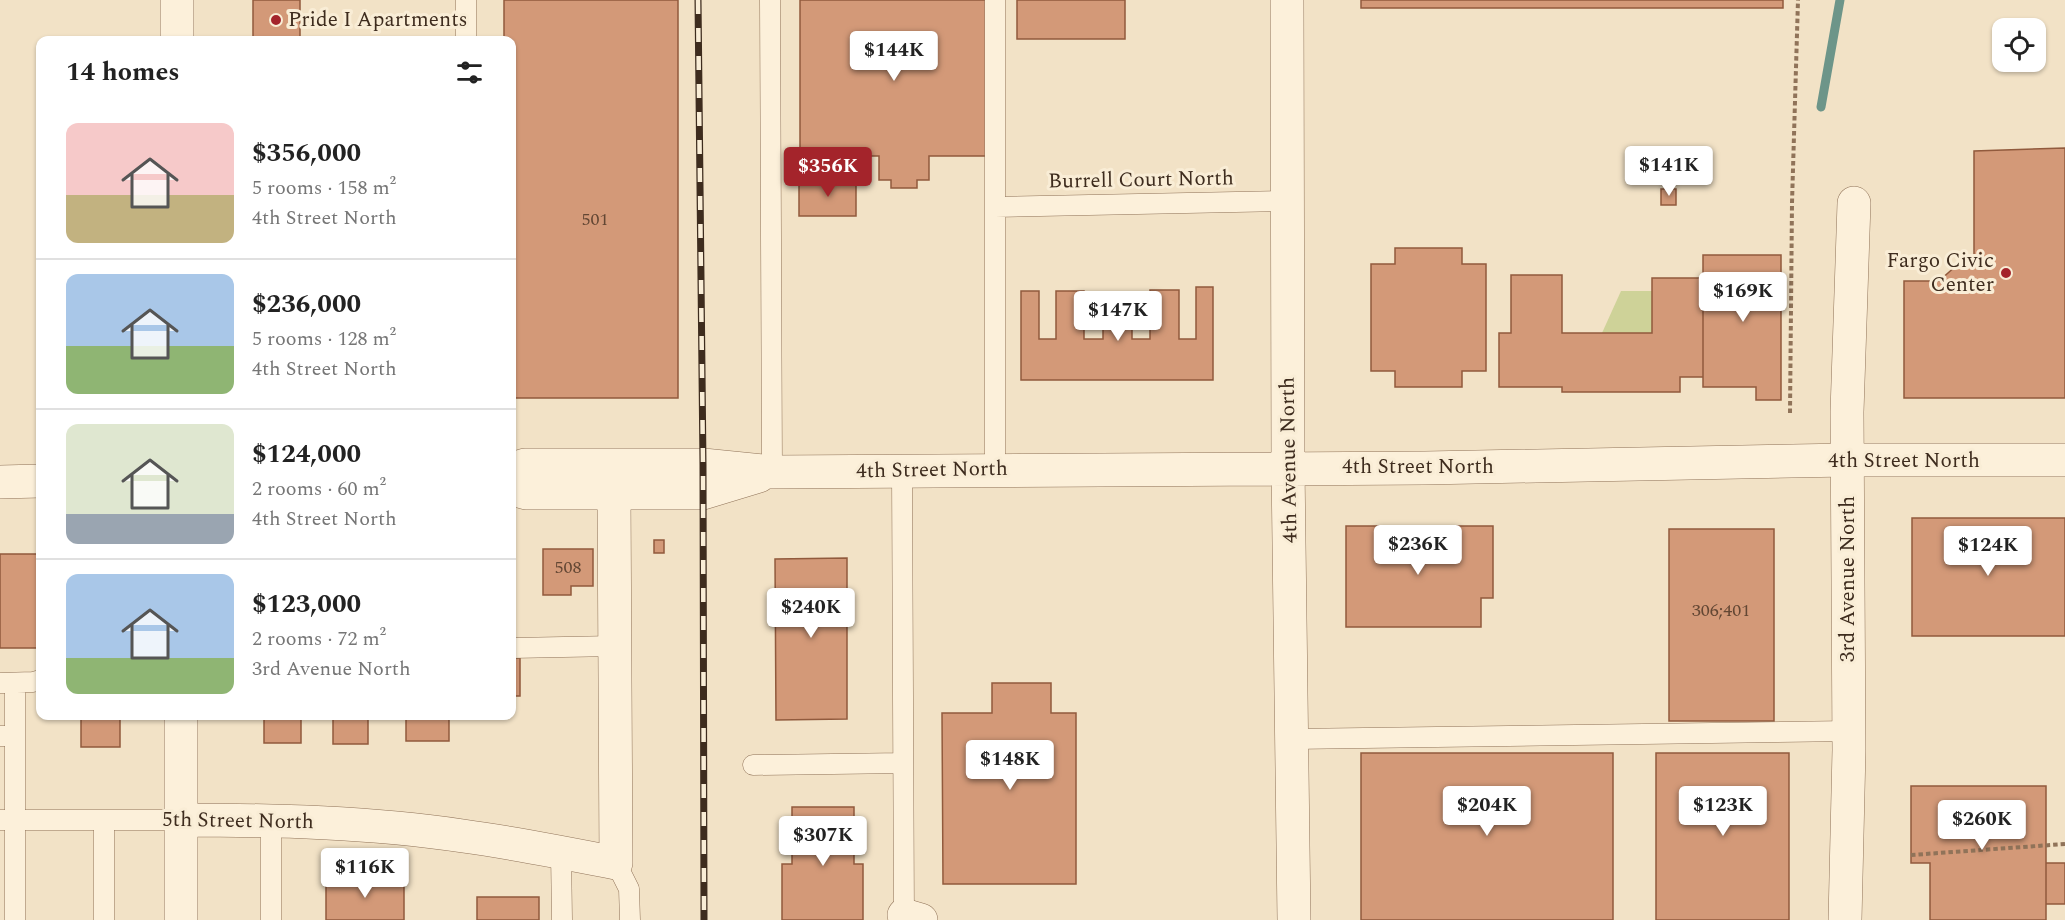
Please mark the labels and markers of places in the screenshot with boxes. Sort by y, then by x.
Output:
place label: Pride I Apartments [288,4,468,36]
marker: Pride I Apartments [269,13,283,27]
pin: $144K [852,31,936,82]
pin: $141K [1627,146,1711,197]
pin: $356K [786,147,870,198]
place label: Fargo Civic Center [1887,245,1994,301]
marker: Fargo Civic Center [1999,266,2013,280]
pin: $169K [1701,272,1785,323]
pin: $147K [1076,291,1160,342]
pin: $236K [1376,525,1460,576]
pin: $124K [1946,526,2030,577]
pin: $240K [769,588,853,639]
pin: $148K [968,740,1052,791]
pin: $204K [1445,786,1529,837]
pin: $123K [1681,786,1765,837]
pin: $260K [1940,800,2024,851]
pin: $307K [781,816,865,867]
pin: $116K [323,848,407,899]

